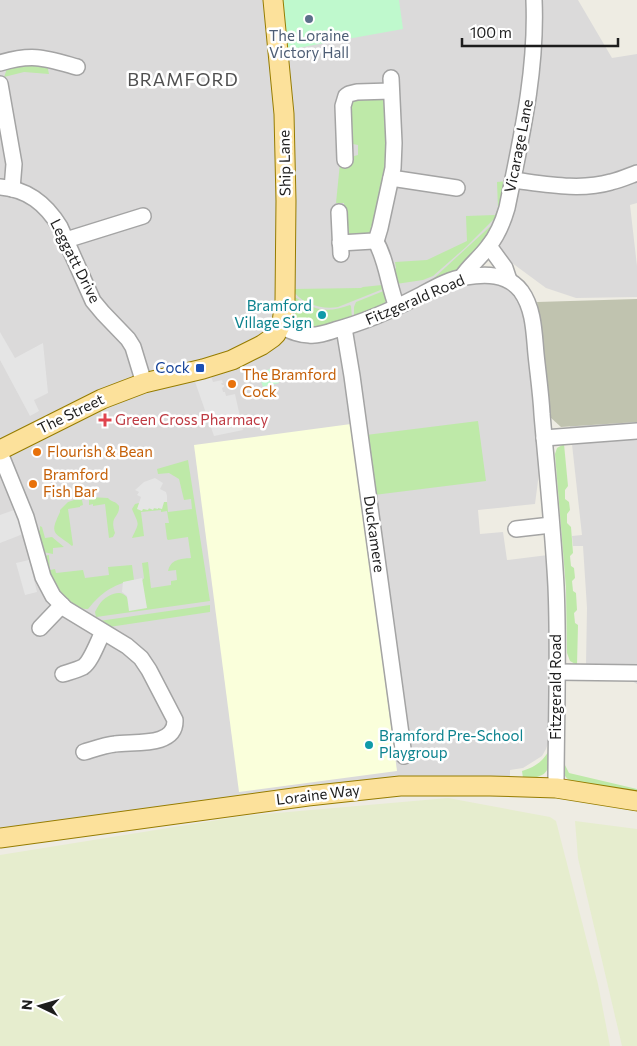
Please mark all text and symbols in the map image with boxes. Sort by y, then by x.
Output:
marker: The Loraine Victory Hall [303,13,315,25]
scale bar [462,15,618,47]
text: 100 m [470,23,512,41]
place label: The Loraine Victory Hall [269,26,349,61]
district label: BRAMFORD [127,68,239,90]
street label: Vicarage Lane [500,97,536,194]
street label: Ship Lane [274,130,294,196]
street label: Leggatt Drive [47,216,105,306]
street label: Fitzgerald Road [362,270,467,328]
place label: Bramford Village Sign [234,296,312,331]
marker: Bramford Village Sign [316,309,328,321]
place label: Cock [155,358,190,376]
marker: Cock [194,362,206,374]
place label: The Bramford Cock [242,365,336,400]
marker: The Bramford Cock [226,378,238,390]
street label: The Street [35,389,107,437]
place label: Green Cross Pharmacy [115,410,269,428]
marker: Green Cross Pharmacy [99,414,111,426]
place label: Flourish & Bean [47,442,153,460]
marker: Flourish & Bean [31,446,43,458]
place label: Bramford Fish Bar [43,465,108,500]
marker: Bramford Fish Bar [27,478,39,490]
street label: Duckamere [361,494,389,574]
street label: Fitzgerald Road [546,634,564,740]
place label: Bramford Pre-School Playgroup [379,726,523,761]
marker: Bramford Pre-School Playgroup [363,739,375,751]
street label: Loraine Way [275,780,361,808]
north arrow [15,981,65,1031]
text: N [18,999,35,1011]

